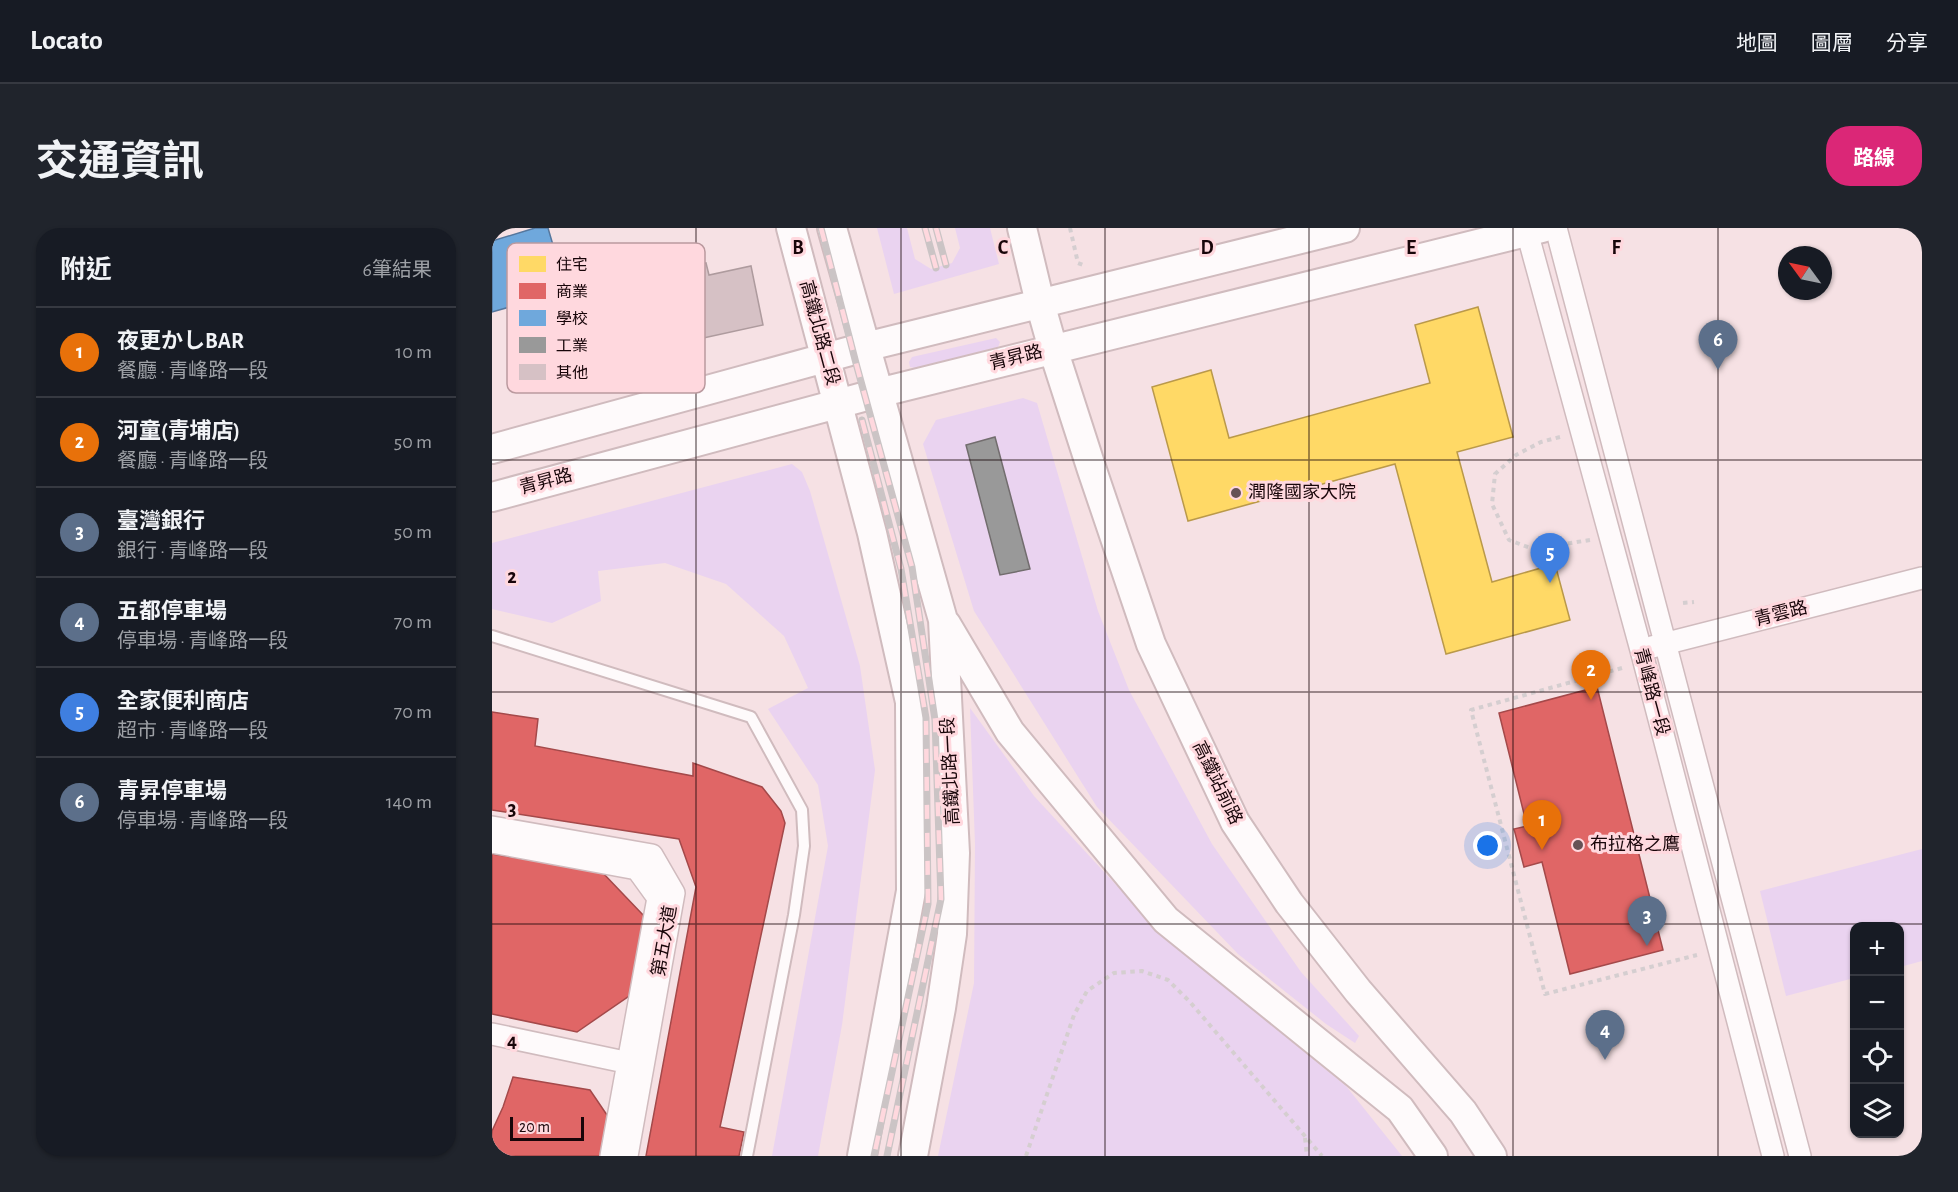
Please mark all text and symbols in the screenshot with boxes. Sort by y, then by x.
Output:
text: Locato [30,27,103,55]
text: 地圖 [1736,33,1778,54]
text: 圖層 [1811,33,1853,54]
text: 分享 [1886,33,1928,54]
button: 路線 [1826,126,1922,186]
text: 交通資訊 [36,141,204,183]
text: B [792,238,804,258]
text: C [998,238,1009,258]
text: D [1200,238,1214,258]
text: E [1406,238,1416,258]
text: F [1611,238,1621,258]
legend [507,243,705,393]
north arrow [1778,246,1832,300]
text: 住宅 [556,256,588,273]
text: 附近 [60,257,112,283]
text: 6筆結果 [363,260,432,280]
street label: 高鐵北路二段 [796,278,844,387]
text: 商業 [556,283,588,300]
text: 學校 [556,310,588,327]
pin: 6 [1698,320,1738,370]
text: 夜更かしBAR [117,330,244,352]
text: 工業 [556,338,588,354]
street label: 青昇路 [987,341,1044,373]
text: 1 [76,342,83,362]
text: 10 m [395,342,432,362]
text: 餐廳 · 青峰路一段 [117,361,268,381]
text: 其他 [556,365,588,381]
text: 河童(青埔店) [117,420,240,442]
text: 2 [75,432,84,452]
text: 50 m [394,432,432,452]
text: 餐廳 · 青峰路一段 [117,451,268,471]
street label: 青昇路 [517,464,574,498]
place label: 潤隆國家大院 [1248,482,1356,502]
marker: 潤隆國家大院 [1229,486,1243,500]
text: 臺灣銀行 [117,510,205,532]
text: 3 [75,522,84,542]
text: 50 m [394,522,432,542]
pin: 5 [1530,534,1570,583]
text: 銀行 · 青峰路一段 [117,541,268,561]
text: 2 [507,567,517,587]
street label: 青雲路 [1752,597,1809,629]
text: 五都停車場 [117,600,227,622]
text: 4 [74,612,85,632]
text: 70 m [394,612,432,632]
text: 停車場 · 青峰路一段 [117,631,288,651]
street label: 青峰路一段 [1631,646,1673,738]
pin: 2 [1572,650,1610,700]
text: 全家便利商店 [117,690,249,712]
text: 5 [75,702,84,722]
text: 70 m [394,702,432,722]
street label: 高鐵北路一段 [937,717,963,826]
text: 超市 · 青峰路一段 [117,721,268,741]
street label: 高鐵站前路 [1189,738,1247,827]
text: 青昇停車場 [117,780,227,802]
text: 6 [75,792,84,812]
text: 140 m [386,792,432,812]
text: 3 [508,799,516,819]
pin: 1 [1522,800,1562,850]
text: 停車場 · 青峰路一段 [117,811,288,831]
your location [1473,831,1502,860]
place label: 布拉格之鷹 [1590,834,1680,854]
marker: 布拉格之鷹 [1571,838,1585,852]
pin: 3 [1628,896,1666,946]
street label: 第五大道 [648,904,680,978]
map controls [1850,922,1904,1138]
button: + [1850,922,1904,976]
button: − [1850,976,1904,1030]
pin: 4 [1586,1010,1624,1060]
button: locate [1850,1030,1904,1084]
text: 4 [507,1031,517,1051]
button: layers [1850,1084,1904,1138]
scale bar [510,1114,584,1142]
text: 20 m [519,1119,550,1135]

